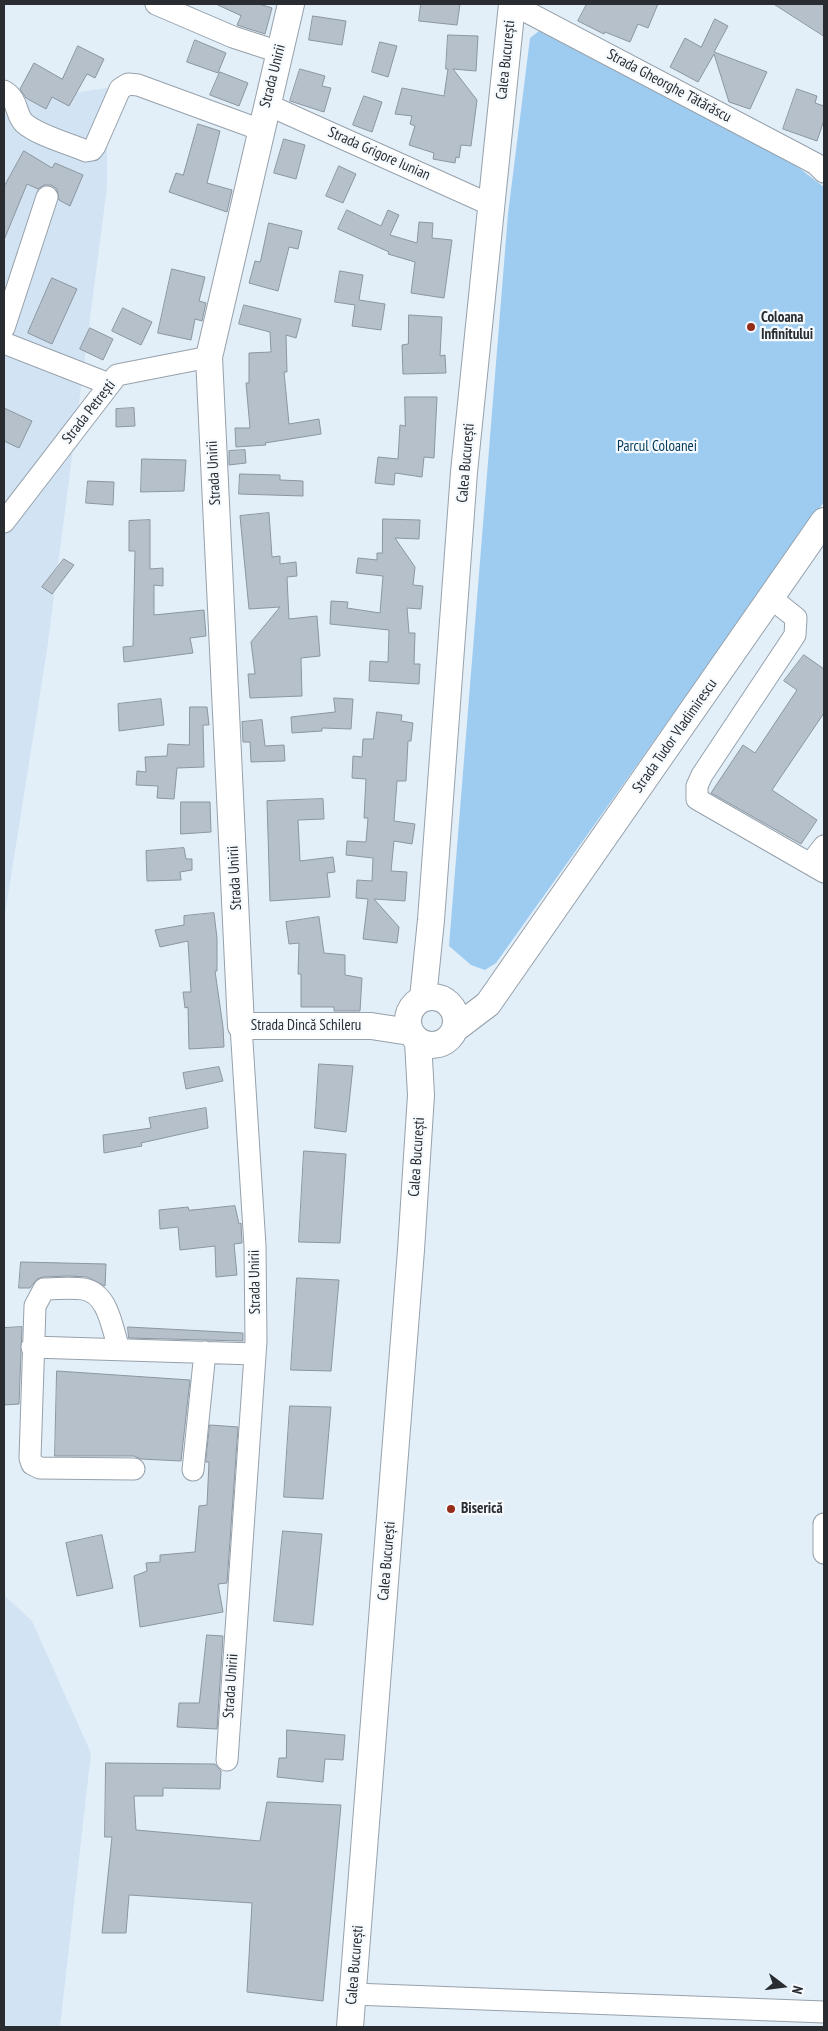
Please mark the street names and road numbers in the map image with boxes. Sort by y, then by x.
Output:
street label: Calea București [493,19,519,101]
street label: Strada Unirii [256,42,290,110]
street label: Strada Gheorghe Tătărăscu [604,46,734,126]
street label: Strada Grigore Iunian [325,123,433,185]
street label: Strada Petrești [59,377,119,447]
street label: Calea București [454,423,478,503]
street label: Strada Unirii [203,440,225,506]
street label: Strada Tudor Vladimirescu [629,676,721,796]
street label: Strada Unirii [224,845,246,911]
street label: Strada Dincă Schileru [251,1017,361,1035]
street label: Calea București [405,1117,429,1197]
street label: Strada Unirii [245,1250,265,1314]
street label: Calea București [375,1521,399,1601]
street label: Strada Unirii [220,1653,242,1719]
street label: Calea București [343,1925,367,2005]

